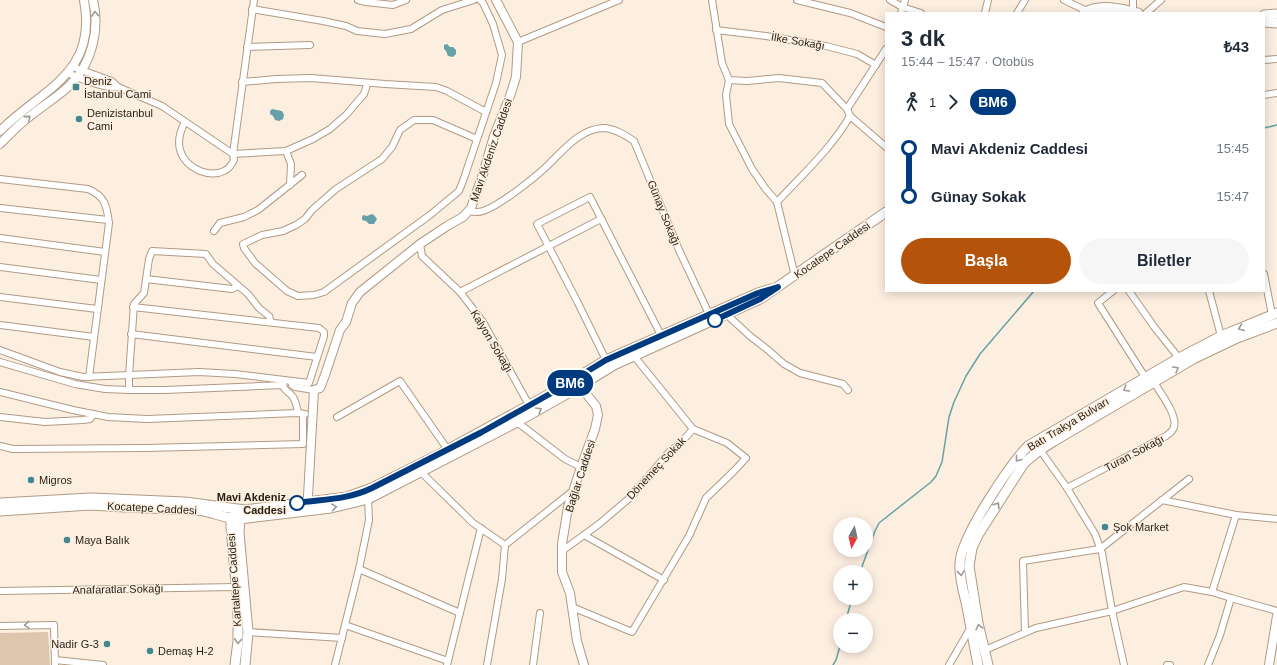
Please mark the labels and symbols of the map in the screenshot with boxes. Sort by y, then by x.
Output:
one-way arrow [91,11,100,18]
street label: İlke Sokağı [770,30,826,52]
place label: Deniz İstanbul Cami [84,75,151,100]
marker: Deniz İstanbul Cami [71,82,81,92]
street label: Mavi Akdeniz Caddesi [468,97,514,203]
place label: Denizistanbul Cami [87,107,153,132]
marker: Denizistanbul Cami [74,114,84,124]
one-way arrow [24,115,31,122]
street label: Günay Sokağı [645,178,683,248]
street label: Kocatepe Caddesi [792,219,872,281]
street label: Kalyon Sokağı [469,308,515,374]
unlabelled marker [707,312,723,328]
one-way arrow [1237,323,1244,331]
one-way arrow [1172,367,1179,374]
line badge: BM6 [547,370,593,396]
one-way arrow [1123,384,1130,391]
street label: Batı Trakya Bulvarı [1025,395,1111,453]
one-way arrow [535,407,542,414]
street label: Turan Sokağı [1102,432,1166,474]
street label: Dönemeç Sokak [624,434,688,502]
street label: Bağlar Caddesi [563,438,597,514]
one-way arrow [1015,454,1022,461]
place label: Migros [39,474,73,486]
marker: Migros [26,475,36,485]
place label: Mavi Akdeniz Caddesi [217,491,286,516]
marker: Mavi Akdeniz Caddesi [289,495,305,511]
street label: Kocatepe Caddesi [107,500,197,516]
one-way arrow [993,502,1000,509]
one-way arrow [331,503,337,512]
north arrow [833,517,873,557]
place label: Şok Market [1113,521,1169,533]
marker: Şok Market [1100,522,1110,532]
street label: Kartaltepe Caddesi [225,533,243,627]
place label: Maya Balık [75,534,130,546]
marker: Maya Balık [62,535,72,545]
one-way arrow [956,570,965,576]
street label: Anafaratlar Sokağı [72,582,164,596]
one-way arrow [24,621,30,629]
one-way arrow [976,624,984,630]
place label: Nadir G-3 [51,638,99,650]
one-way arrow [233,638,242,644]
marker: Nadir G-3 [102,639,112,649]
place label: Demaş H-2 [158,645,214,657]
marker: Demaş H-2 [145,646,155,656]

